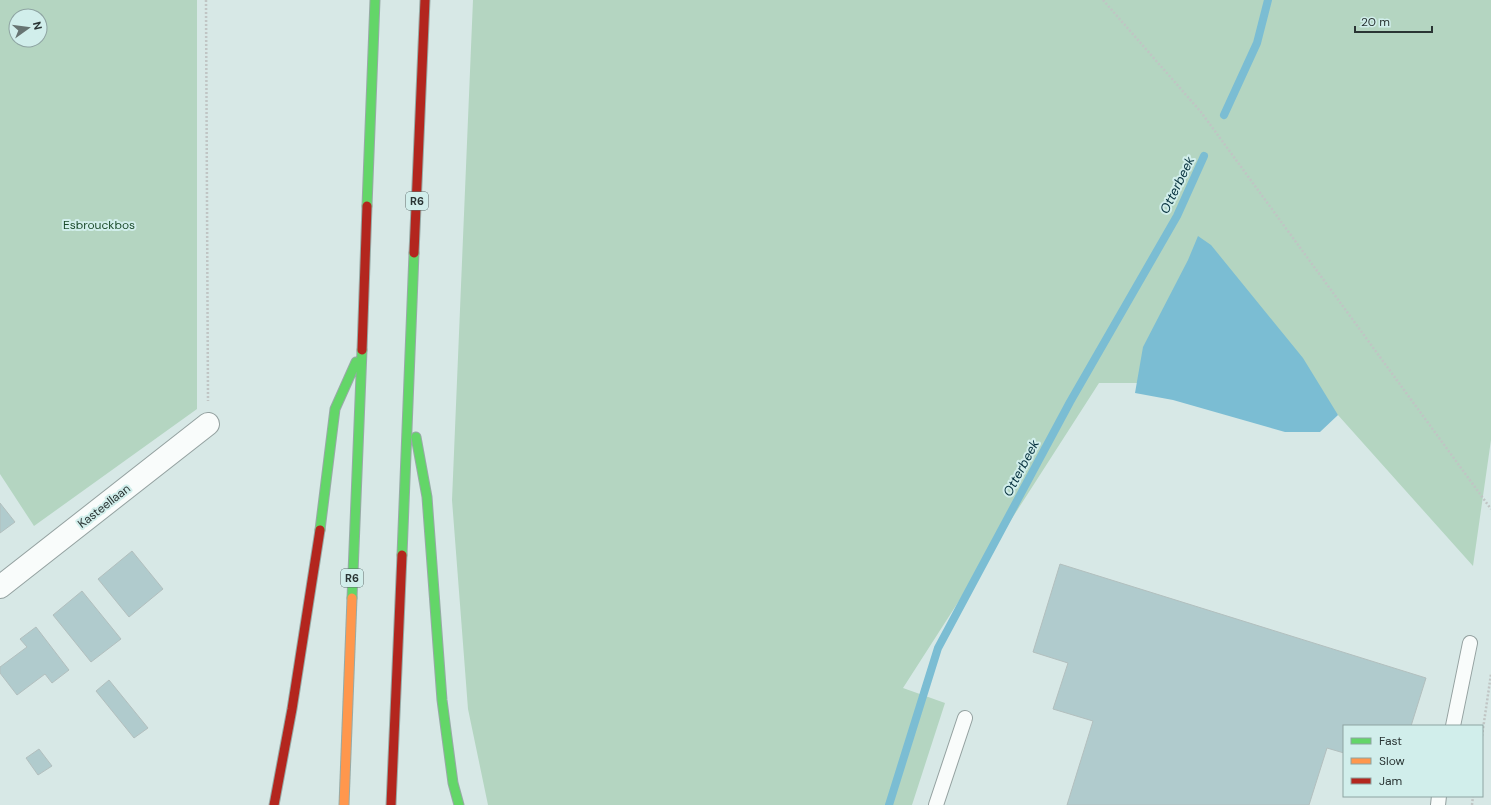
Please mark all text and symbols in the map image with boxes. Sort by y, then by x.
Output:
north arrow [8,8,48,48]
scale bar [1355,8,1432,34]
text: 20 m [1361,14,1390,30]
text: N [30,20,45,31]
water label: Otterbeek [1156,153,1198,216]
road number: R6 [406,192,428,210]
park label: Esbrouckbos [63,217,135,233]
water label: Otterbeek [999,436,1043,499]
street label: Kasteellaan [74,480,134,532]
road number: R6 [341,569,363,587]
legend [1343,725,1483,797]
text: Fast [1379,733,1402,749]
text: Slow [1379,753,1405,769]
text: Jam [1379,773,1402,789]

